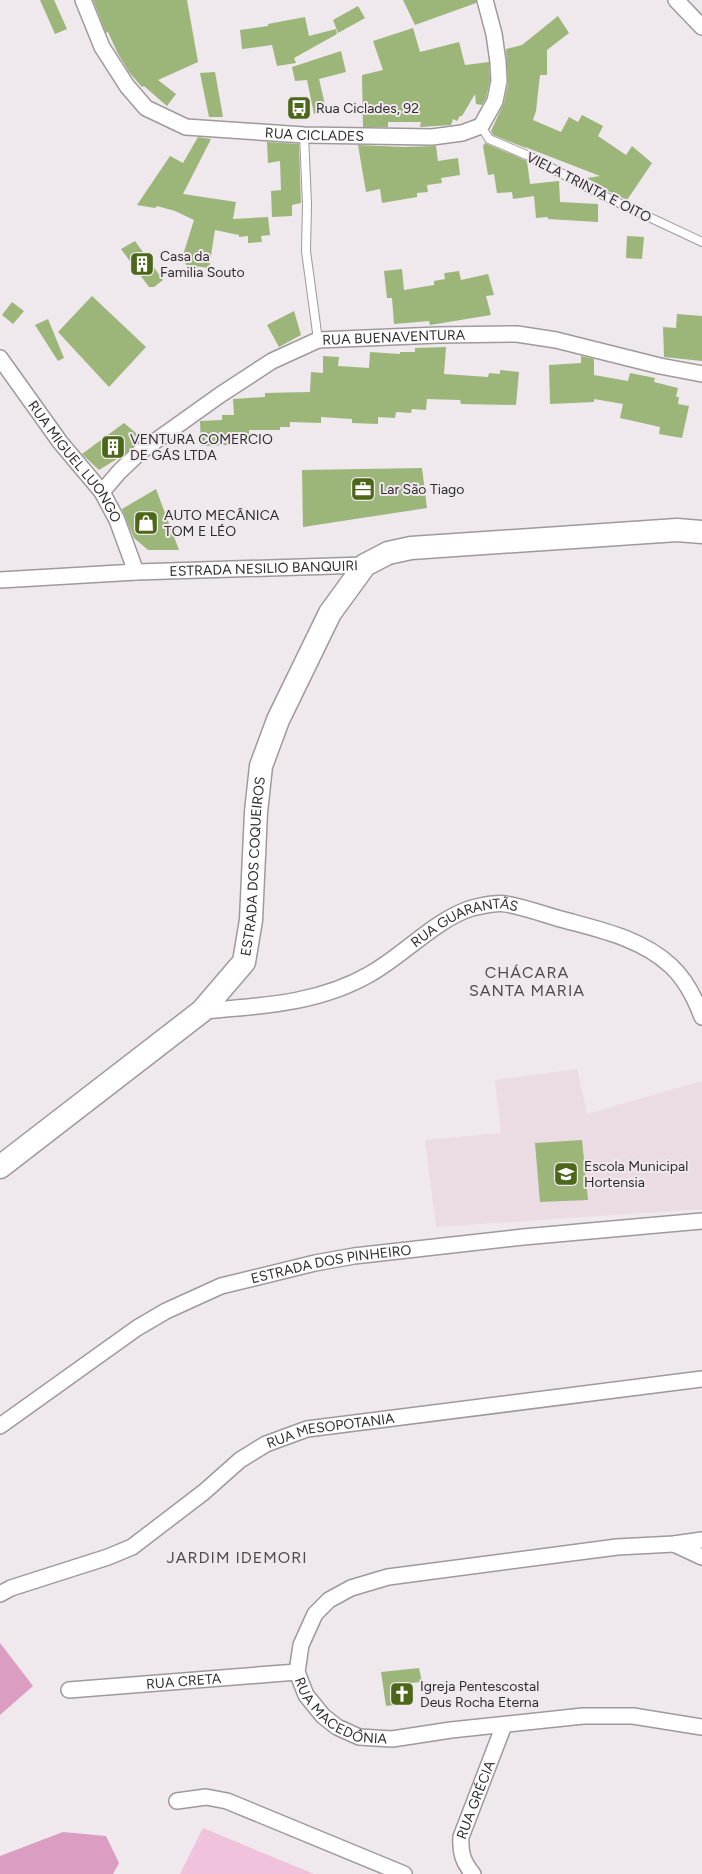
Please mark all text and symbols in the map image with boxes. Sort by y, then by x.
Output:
bus stop icon: Rua Ciclades, 92 [286,95,312,121]
place label: Rua Ciclades, 92 [316,100,419,117]
street label: RUA CICLADES [264,124,364,145]
street label: VIELA TRINTA E OITO [524,149,654,226]
place label: Casa da Familia Souto [160,248,245,281]
building icon: Casa da Familia Souto [129,251,155,277]
street label: RUA BUENAVENTURA [322,327,466,349]
street label: RUA MIGUEL LUONGO [24,398,125,526]
place label: VENTURA COMERCIO DE GÁS LTDA [130,431,273,464]
building icon: VENTURA COMERCIO DE GÁS LTDA [100,434,126,460]
office icon: Lar São Tiago [350,476,376,502]
place label: Lar São Tiago [380,481,464,498]
place label: AUTO MECÂNICA TOM E LÉO [164,507,280,540]
shop icon: AUTO MECÂNICA TOM E LÉO [133,510,159,536]
street label: ESTRADA NESILIO BANQUIRI [169,557,358,580]
street label: ESTRADA DOS COQUEIROS [237,776,269,957]
street label: RUA GUARANTÃS [408,895,520,951]
district label: CHÁCARA SANTA MARIA [469,963,585,1000]
place label: Escola Municipal Hortensia [584,1158,688,1191]
school or university icon: Escola Municipal Hortensia [553,1161,579,1187]
street label: ESTRADA DOS PINHEIRO [249,1242,412,1287]
street label: RUA MESOPOTANIA [264,1410,396,1452]
district label: JARDIM IDEMORI [166,1548,308,1567]
street label: RUA CRETA [146,1670,222,1693]
street label: RUA MACEDÔNIA [291,1675,388,1748]
place label: Igreja Pentescostal Deus Rocha Eterna [420,1678,539,1711]
church icon: Igreja Pentescostal Deus Rocha Eterna [389,1681,415,1707]
street label: RUA GRÉCIA [453,1758,499,1842]

